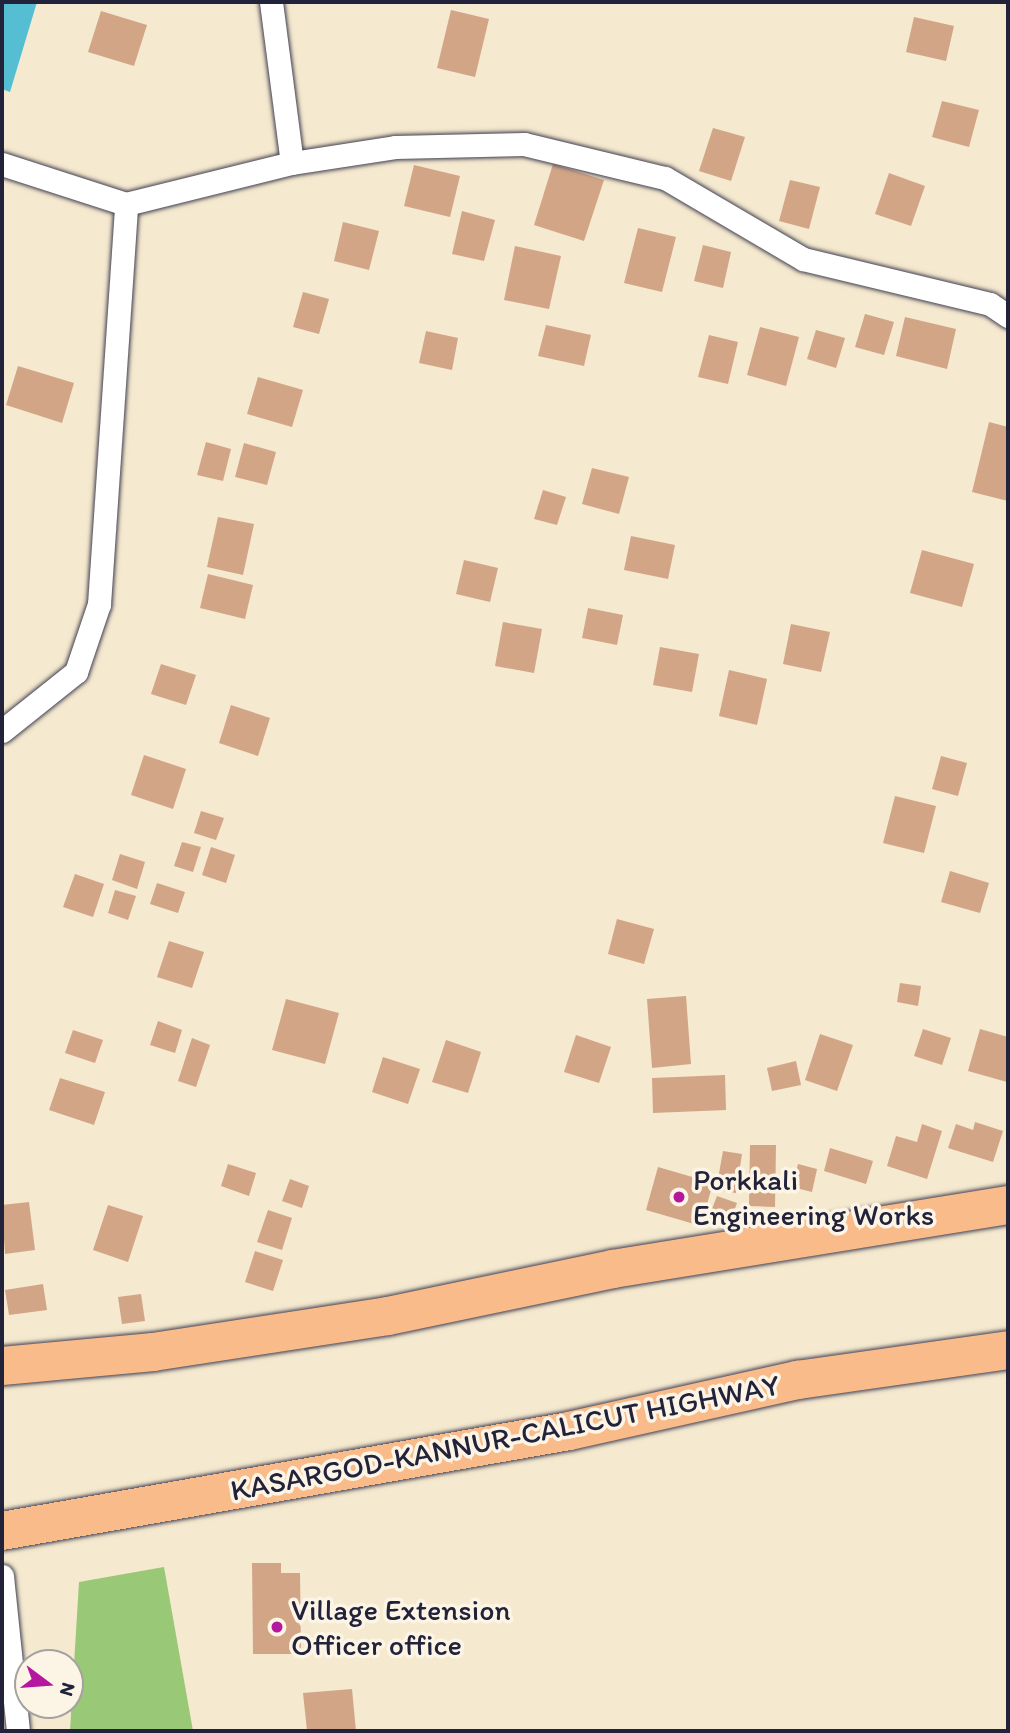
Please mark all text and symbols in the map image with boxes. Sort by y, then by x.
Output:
place label: Porkkali Engineering Works [693,1162,933,1232]
marker: Porkkali Engineering Works [671,1189,687,1205]
street label: KASARGOD-KANNUR-CALICUT HIGHWAY [227,1367,783,1509]
place label: Village Extension Officer office [291,1592,510,1662]
marker: Village Extension Officer office [269,1619,285,1635]
north arrow [14,1649,84,1719]
text: N [55,1680,81,1699]

